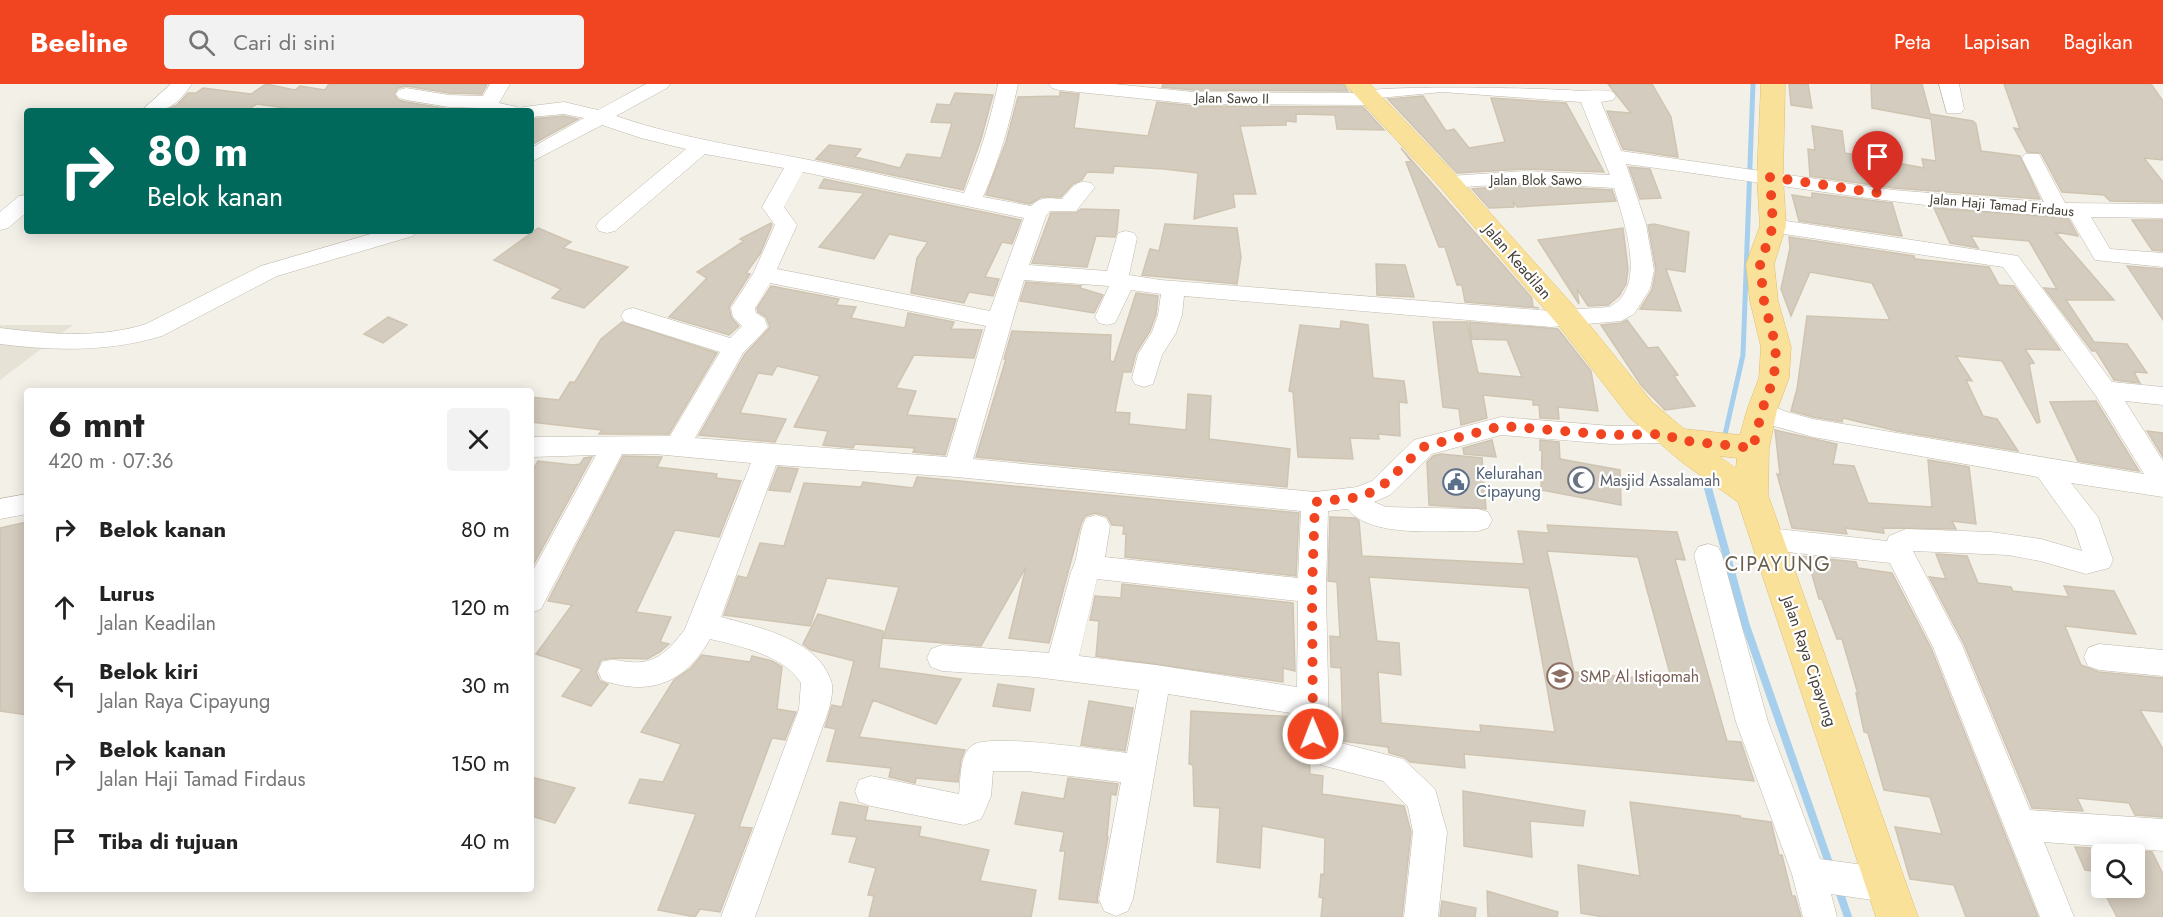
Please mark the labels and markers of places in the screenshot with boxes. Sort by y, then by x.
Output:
pin [1852,131,1903,193]
place label: Kelurahan Cipayung [1476,462,1543,503]
mosque icon: Masjid Assalamah [1566,465,1596,495]
public building icon: Kelurahan Cipayung [1441,467,1471,497]
place label: Masjid Assalamah [1600,469,1720,492]
school or university icon: SMP Al Istiqomah [1545,661,1575,691]
place label: SMP Al Istiqomah [1580,665,1699,688]

